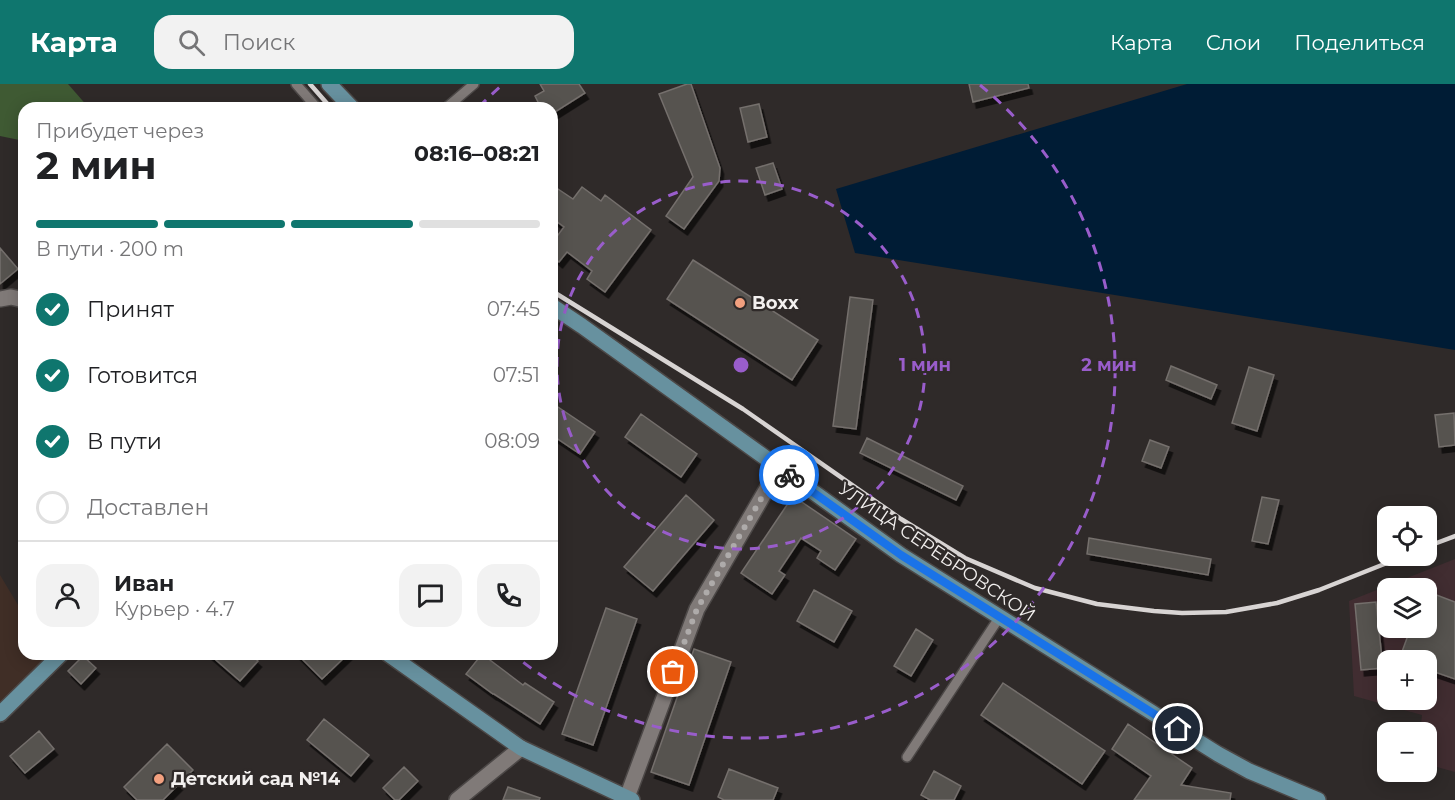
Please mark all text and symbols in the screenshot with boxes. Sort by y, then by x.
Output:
search box [154,15,574,69]
text: Карта [30,25,118,59]
icon: search [175,26,208,59]
text: Поиск [223,29,295,56]
text: Карта [1110,30,1173,55]
text: Слои [1206,30,1261,55]
text: Поделиться [1294,30,1425,55]
text: Прибудет через [36,119,204,143]
text: 08:16–08:21 [414,140,540,167]
text: 2 мин [36,141,157,189]
text: В пути · 200 m [36,237,184,261]
place label: Boxx [752,292,799,314]
icon: check [36,293,69,326]
text: Принят [87,296,174,323]
marker: Boxx [733,296,747,310]
text: 07:45 [487,297,540,321]
text: 1 мин [899,354,951,376]
text: 2 мин [1081,354,1137,376]
centre of rings [731,355,751,375]
icon: check [36,359,69,392]
text: Готовится [87,362,198,389]
text: 07:51 [493,363,540,387]
icon: check [36,425,69,458]
text: В пути [87,428,162,455]
text: 08:09 [484,429,540,453]
courier [759,445,819,505]
icon: bike [773,459,806,492]
street label: УЛИЦА СЕРЕБРОВСКОЙ [834,478,1040,626]
text: Доставлен [87,494,209,521]
map controls [1377,506,1437,782]
button: locate [1377,506,1437,566]
button: person [36,564,99,627]
button: chat [399,564,462,627]
button: phone [477,564,540,627]
text: Иван [114,570,174,597]
button: layers [1377,578,1437,638]
text: Курьер · 4.7 [114,597,235,621]
pin [647,646,698,697]
button: + [1377,650,1437,710]
icon: bag [656,655,689,688]
pin [1152,703,1203,754]
icon: home [1161,712,1194,745]
button: − [1377,722,1437,782]
place label: Детский сад №14 [171,768,341,790]
marker: Детский сад №14 [152,772,166,786]

